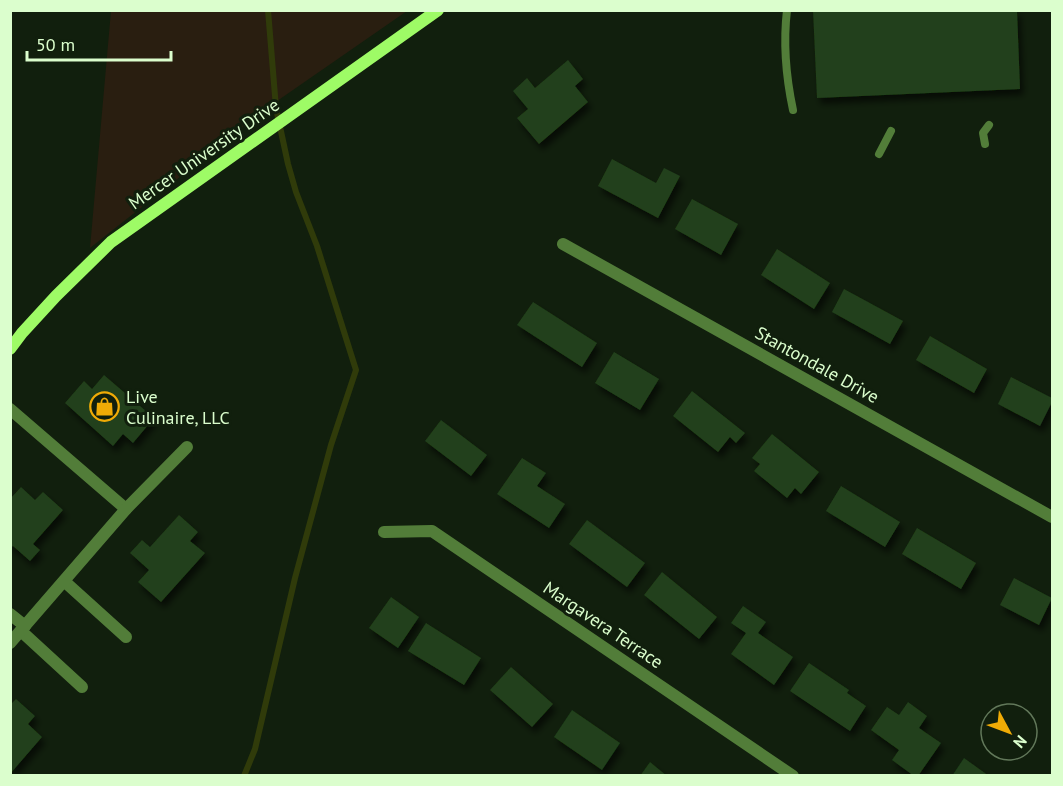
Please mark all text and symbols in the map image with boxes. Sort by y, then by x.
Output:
scale bar [27,24,171,62]
text: 50 m [36,33,75,56]
street label: Mercer University Drive [124,93,284,214]
street label: Stantondale Drive [751,321,883,408]
place label: Live Culinaire, LLC [126,385,230,429]
shop icon: Live Culinaire, LLC [89,391,121,423]
street label: Margavera Terrace [539,576,668,673]
north arrow [979,702,1039,762]
text: N [1009,731,1031,752]

